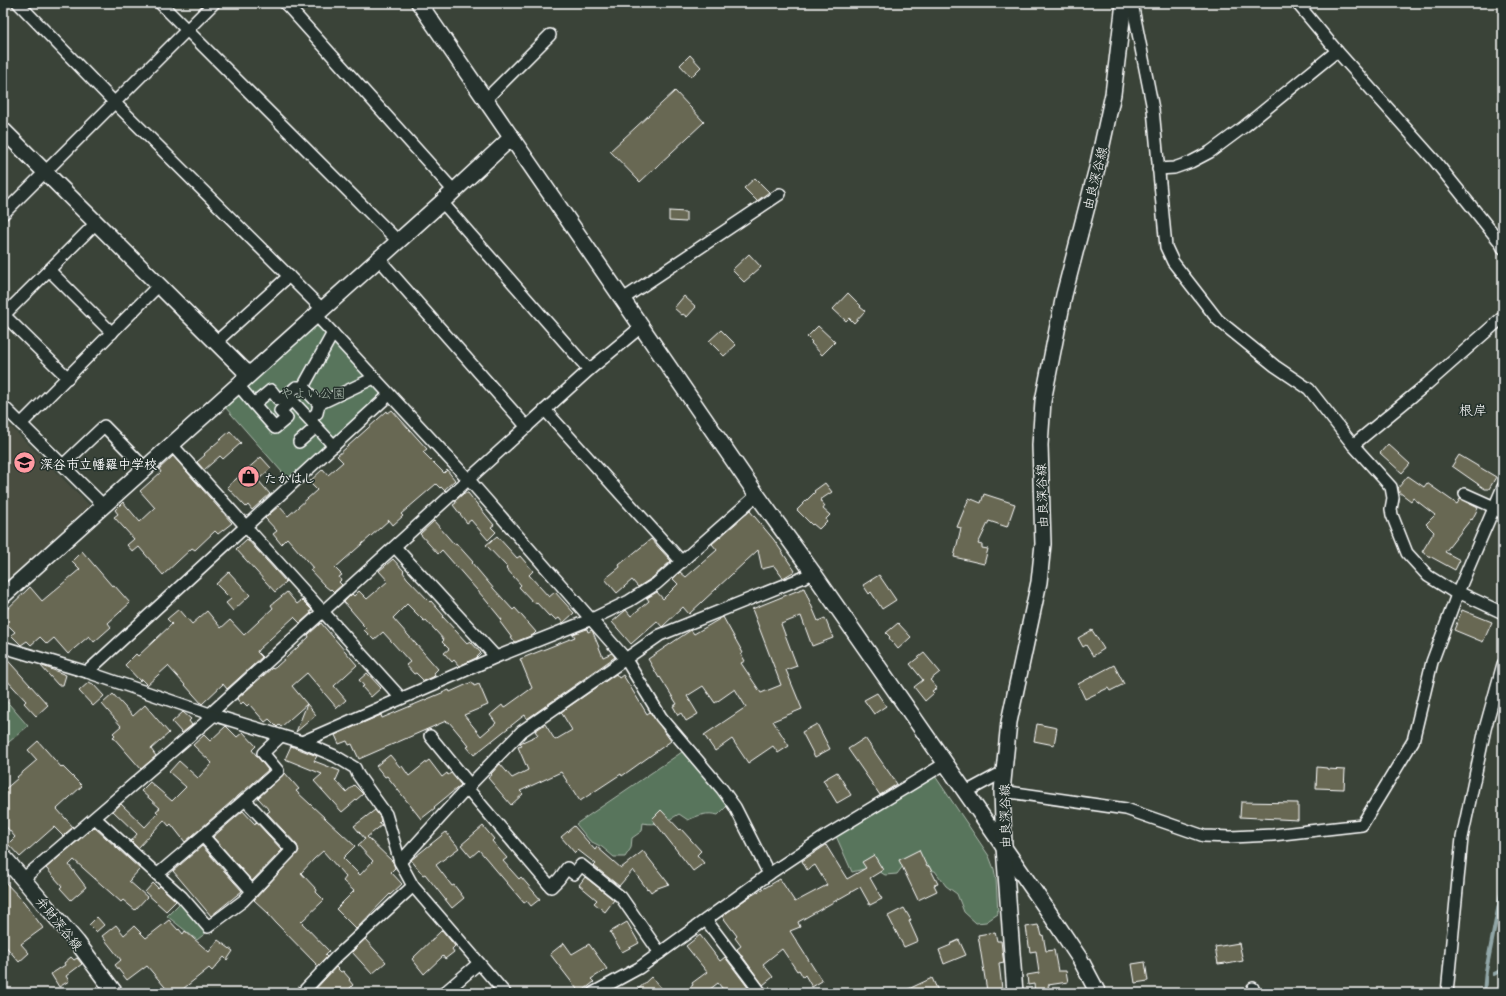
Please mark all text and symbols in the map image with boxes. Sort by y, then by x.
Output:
street label: 由良深谷線 [1078,143,1110,212]
park label: やよい公園 [280,384,346,401]
district label: 根岸 [1459,400,1487,419]
school or university icon: 深谷市立幡羅中学校 [12,450,38,476]
place label: 深谷市立幡羅中学校 [40,455,157,472]
street label: 由良深谷線 [1031,462,1051,529]
shop icon: たかはし [236,464,262,490]
place label: たかはし [264,469,316,486]
street label: 由良深谷線 [995,782,1013,849]
street label: 弁財深谷線 [33,892,88,954]

